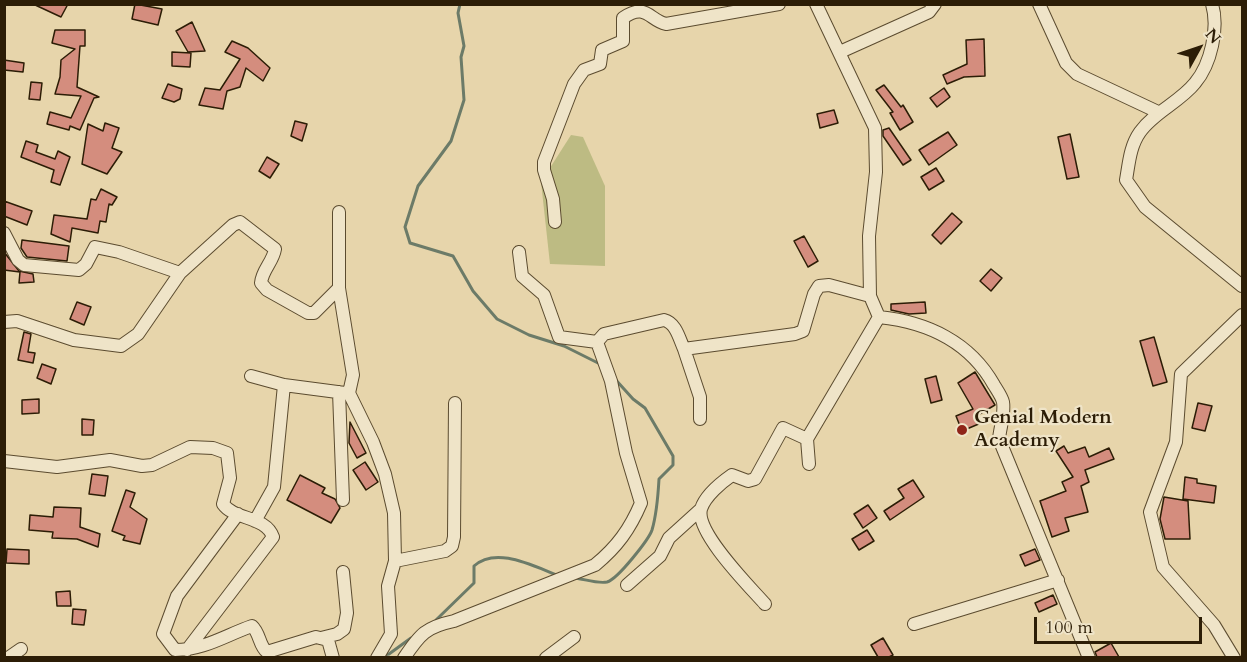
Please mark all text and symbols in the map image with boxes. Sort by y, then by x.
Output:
north arrow [1169,18,1229,78]
text: N [1200,24,1226,49]
place label: Genial Modern Academy [974,406,1112,453]
marker: Genial Modern Academy [955,423,969,437]
scale bar [1037,605,1205,643]
text: 100 m [1045,615,1093,640]

